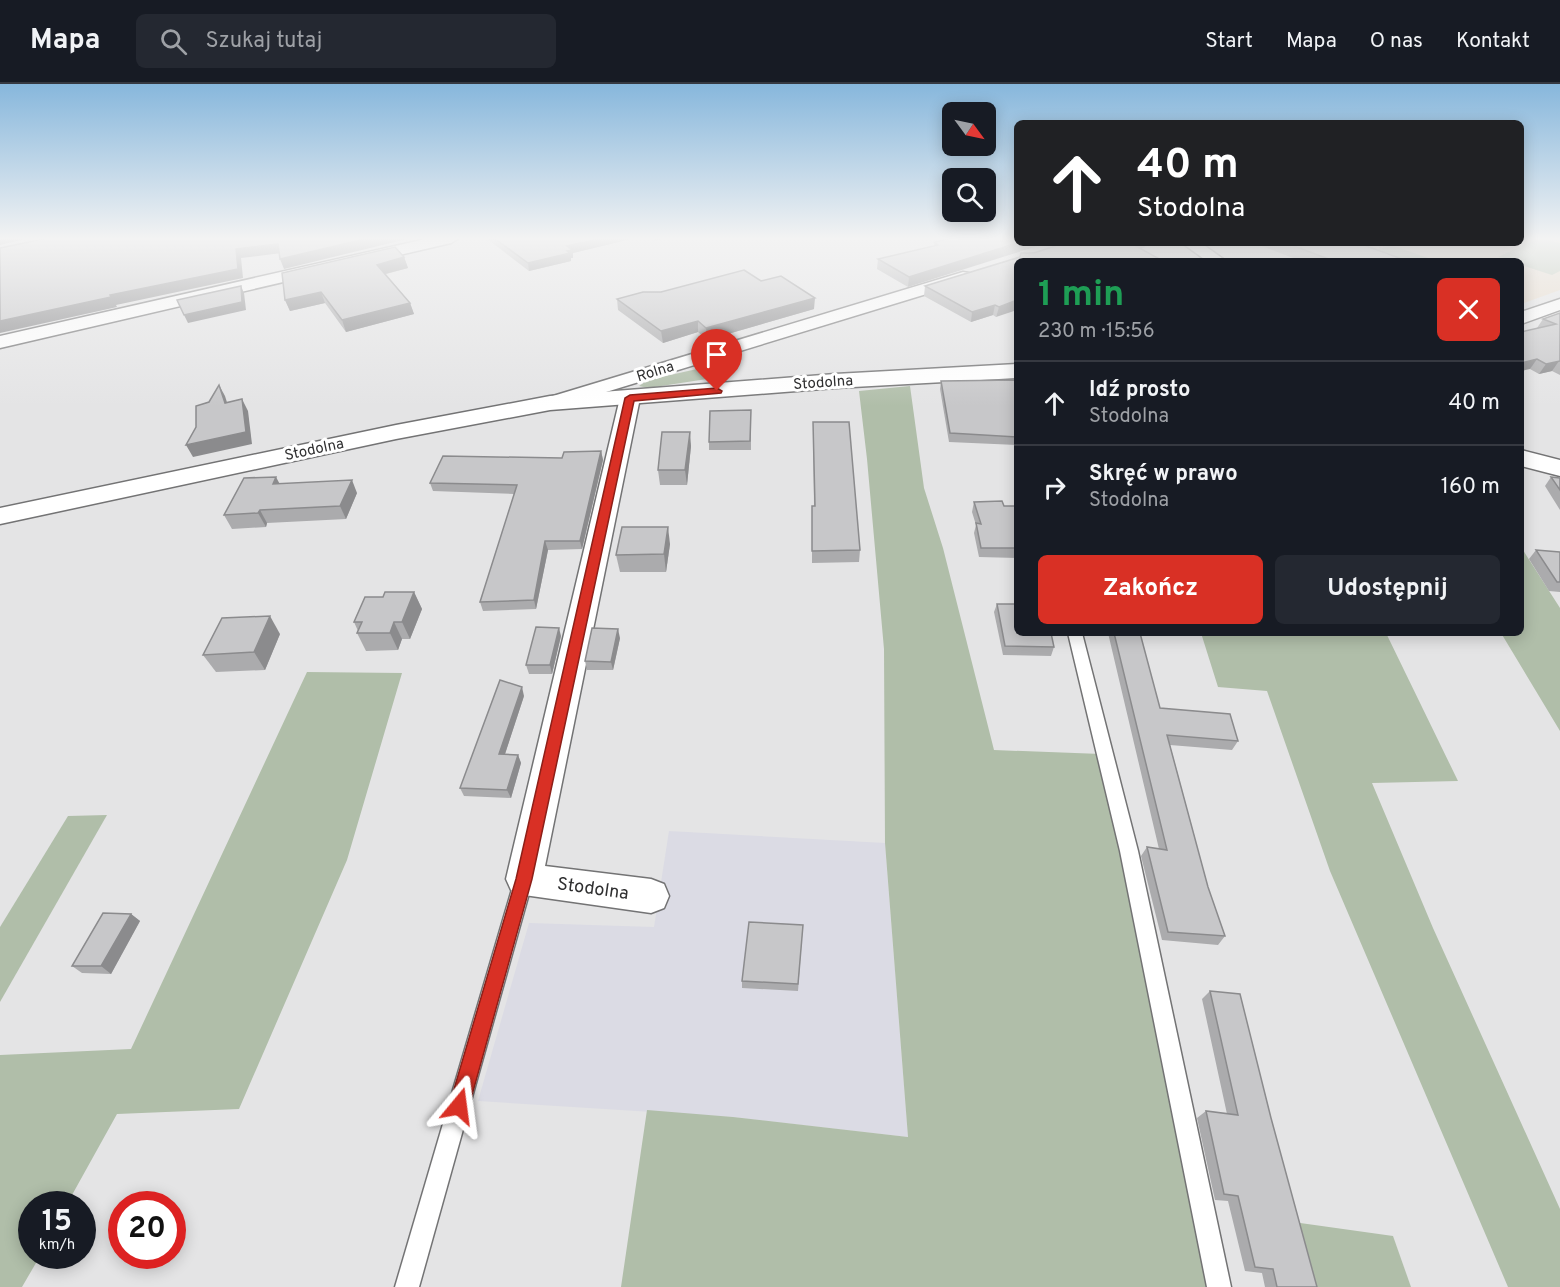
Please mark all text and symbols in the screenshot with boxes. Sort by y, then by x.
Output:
search box [136,14,556,68]
text: Mapa [30,23,100,59]
icon: search [157,25,190,58]
text: Szukaj tutaj [205,28,322,55]
text: Start [1205,28,1253,55]
text: Mapa [1286,28,1337,55]
text: O nas [1370,28,1423,55]
text: Kontakt [1456,28,1530,55]
north arrow [942,102,996,156]
map controls [942,102,996,222]
text: 40 m [1137,140,1239,193]
icon: ahead [1038,144,1116,222]
button: search [942,168,996,222]
text: Stodolna [1137,192,1245,226]
text: 1 min [1038,273,1124,319]
button: close [1437,278,1500,341]
text: 230 m · 15:56 [1038,319,1155,345]
pin [691,329,742,391]
icon: arrive [700,338,733,371]
street label: Rolna [634,358,677,387]
street label: Stodolna [792,372,854,395]
text: Idź prosto [1089,377,1191,404]
icon: ahead [1038,387,1071,420]
text: 40 m [1448,390,1500,417]
text: Stodolna [1089,404,1169,430]
street label: Stodolna [283,435,346,466]
text: Skręć w prawo [1089,461,1238,488]
icon: right [1038,471,1071,504]
text: 160 m [1441,474,1500,501]
text: Stodolna [1089,488,1169,514]
button: Zakończ [1038,555,1263,624]
button: Udostępnij [1275,555,1500,624]
street label: Stodolna [555,873,630,906]
position arrow [427,1074,491,1138]
speed limit sign: 20 [108,1191,186,1269]
text: 15 [42,1204,72,1241]
text: km/h [39,1236,75,1255]

